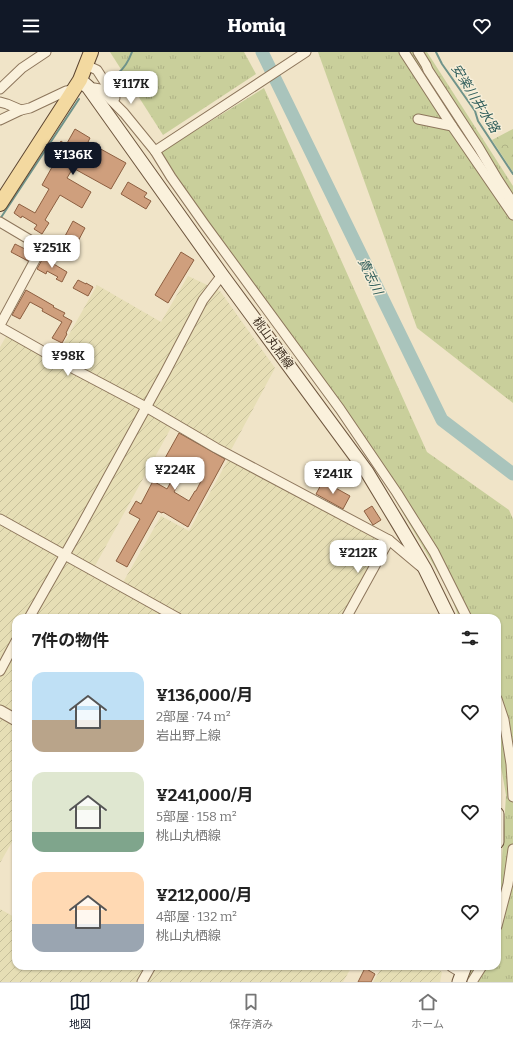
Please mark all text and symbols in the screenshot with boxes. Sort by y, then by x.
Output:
icon: menu [20,15,42,37]
text: Homiq [227,15,286,37]
icon: heart [471,15,493,37]
water label: 安楽川井水路 [449,61,503,136]
pin: ¥117K [103,71,159,105]
text: ¥117K [113,76,149,91]
pin: ¥136K [45,142,101,176]
text: ¥136K [53,147,93,162]
pin: ¥251K [24,235,80,269]
text: ¥251K [33,240,71,255]
water label: 貴志川 [355,255,387,299]
street label: 桃山丸栖線 [250,315,296,371]
pin: ¥98K [44,343,92,377]
text: ¥98K [51,348,85,363]
pin: ¥224K [147,457,203,491]
pin: ¥241K [305,461,361,495]
text: ¥224K [155,462,195,477]
text: ¥241K [313,466,353,481]
pin: ¥212K [330,540,386,574]
text: ¥212K [339,545,377,560]
icon: filters [459,627,481,649]
text: 7件の物件 [32,630,109,651]
text: ¥136,000/月 [156,685,254,706]
icon: home [64,688,112,736]
icon: heart [459,701,481,723]
text: 2部屋 · 74 m² [156,709,231,724]
text: 岩出野上線 [156,728,221,743]
text: ¥241,000/月 [156,785,254,806]
icon: home [64,788,112,836]
icon: heart [459,801,481,823]
text: 5部屋 · 158 m² [156,809,237,824]
text: 桃山丸栖線 [156,828,221,843]
text: ¥212,000/月 [156,885,253,906]
icon: home [64,888,112,936]
icon: heart [459,901,481,923]
text: 4部屋 · 132 m² [156,909,237,924]
text: 桃山丸栖線 [156,928,221,943]
tab: 地図 [69,991,91,1031]
tab: 保存済み [229,991,273,1031]
tab: ホーム [411,991,444,1031]

